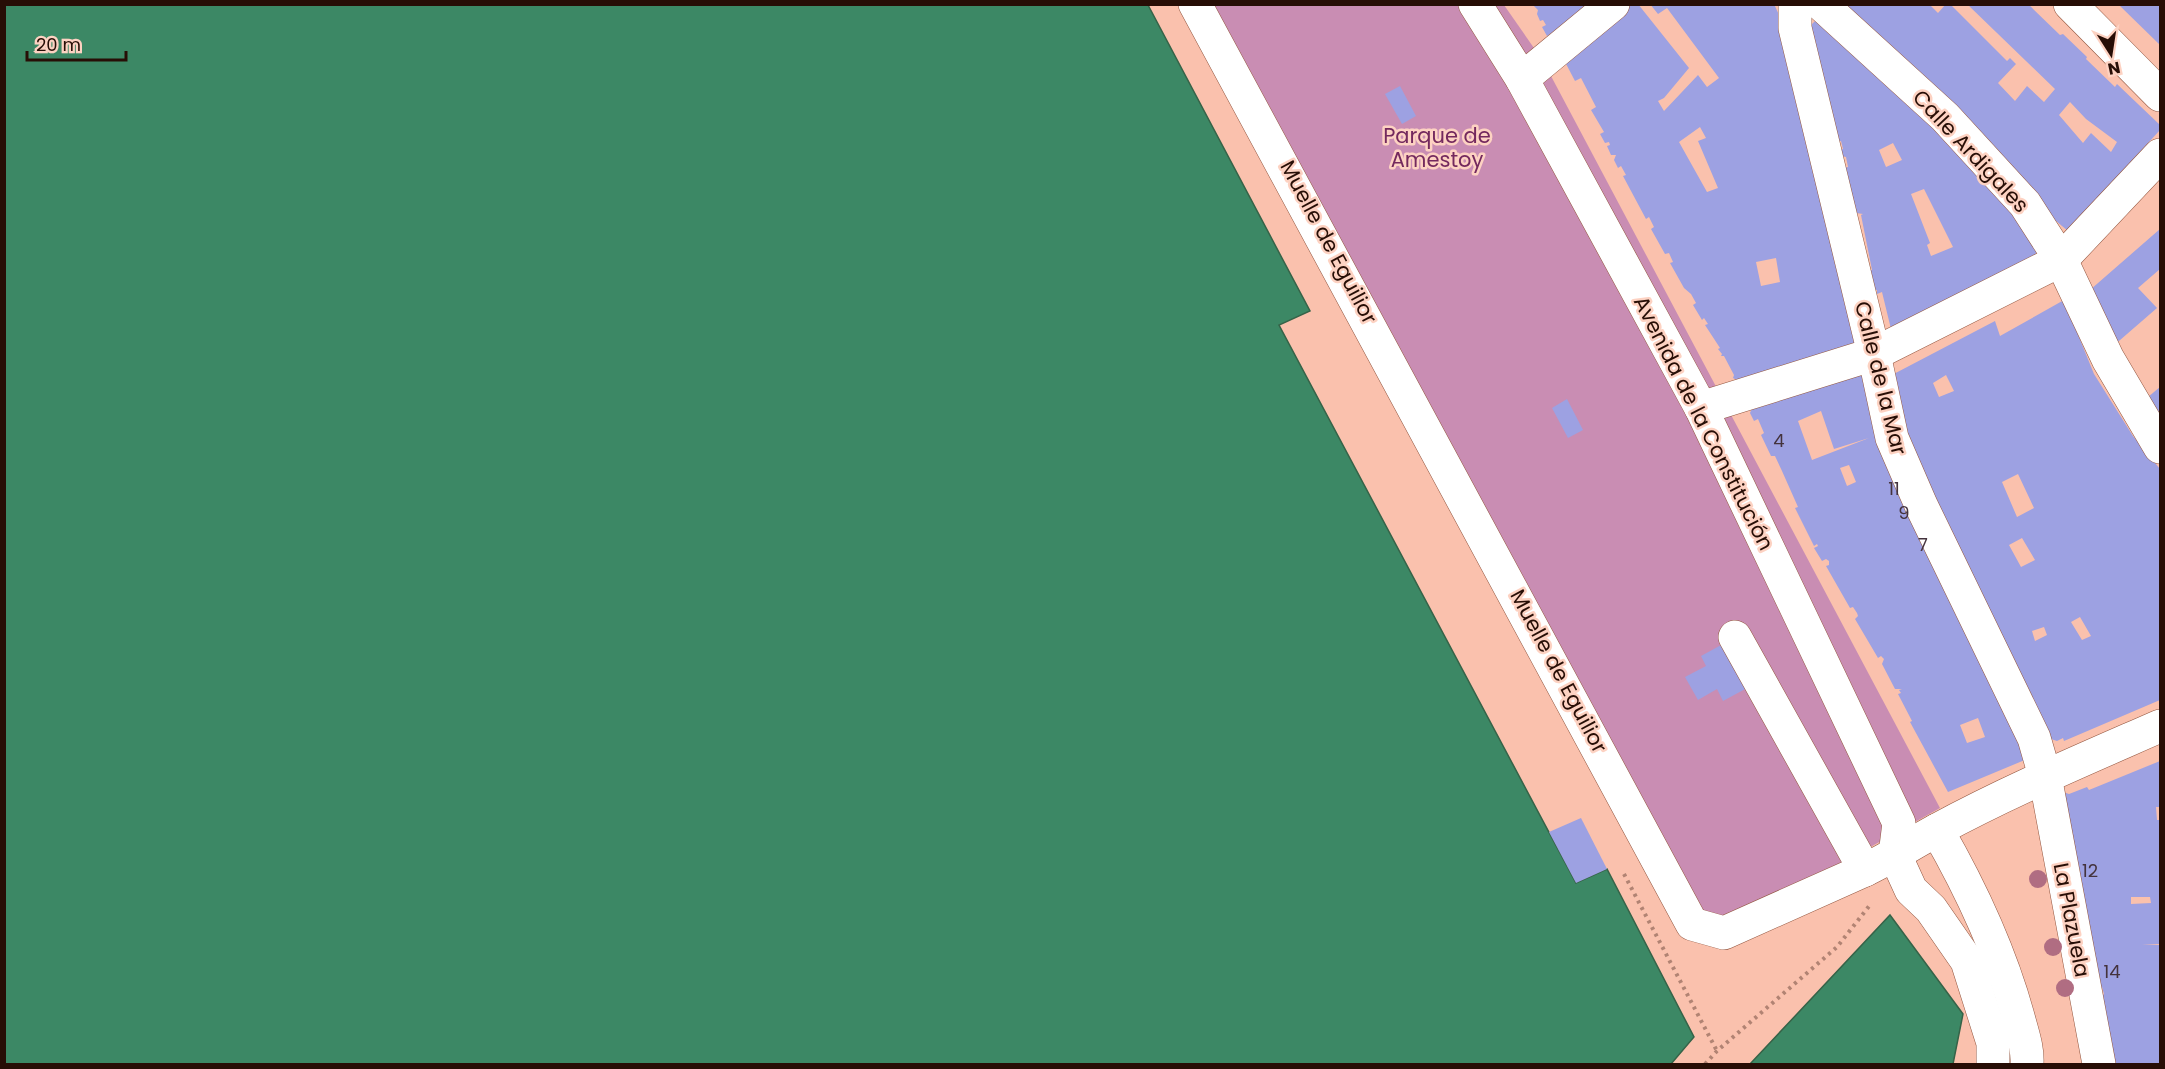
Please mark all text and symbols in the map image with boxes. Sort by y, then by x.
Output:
scale bar [27,24,126,62]
north arrow [2081,24,2141,84]
text: 20 m [36,32,81,57]
text: N [2106,56,2122,81]
street label: Calle Ardigales [1906,83,2036,219]
park label: Parque de Amestoy [1383,121,1491,174]
street label: Muelle de Eguilior [1274,155,1384,329]
street label: Avenida de la Constitución [1627,291,1781,555]
street label: Calle de la Mar [1848,298,1914,458]
house number: 4 [1773,428,1785,453]
house number: 11 [1888,476,1900,501]
house number: 9 [1898,500,1910,525]
house number: 7 [1918,532,1928,557]
street label: Muelle de Eguilior [1504,584,1614,758]
house number: 12 [2082,858,2098,883]
street label: La Plazuela [2047,860,2097,980]
house number: 14 [2103,959,2121,984]

